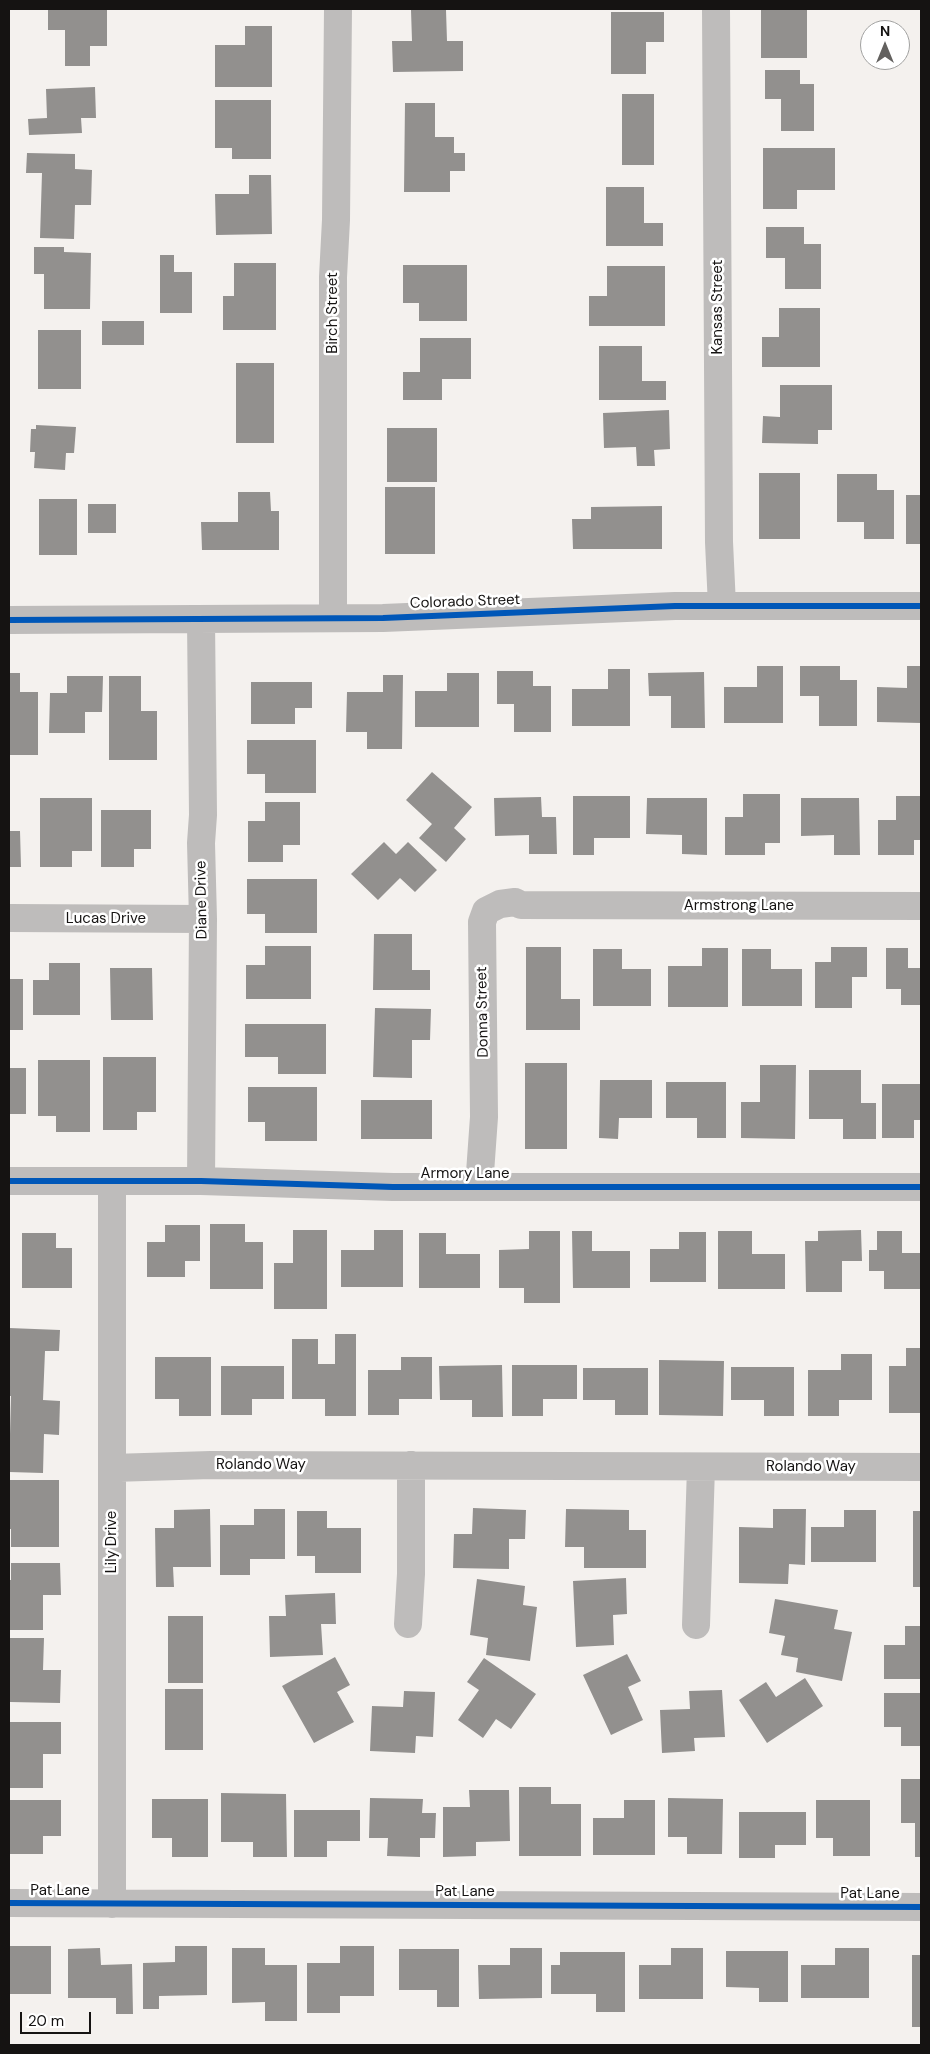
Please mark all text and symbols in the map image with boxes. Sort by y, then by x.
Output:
north arrow [860,20,910,70]
text: N [880,22,890,40]
street label: Kansas Street [709,260,727,354]
street label: Birch Street [324,272,342,354]
street label: Colorado Street [410,591,520,613]
street label: Diane Drive [192,860,212,940]
street label: Armstrong Lane [684,897,794,915]
street label: Lucas Drive [66,910,146,928]
street label: Donna Street [473,966,493,1058]
street label: Armory Lane [421,1165,509,1183]
street label: Rolando Way [216,1456,306,1474]
street label: Rolando Way [766,1458,856,1476]
street label: Lily Drive [103,1511,121,1573]
street label: Pat Lane [30,1882,90,1900]
street label: Pat Lane [435,1883,495,1901]
street label: Pat Lane [840,1885,900,1903]
scale bar [22,2002,94,2034]
text: 20 m [28,2011,64,2031]

